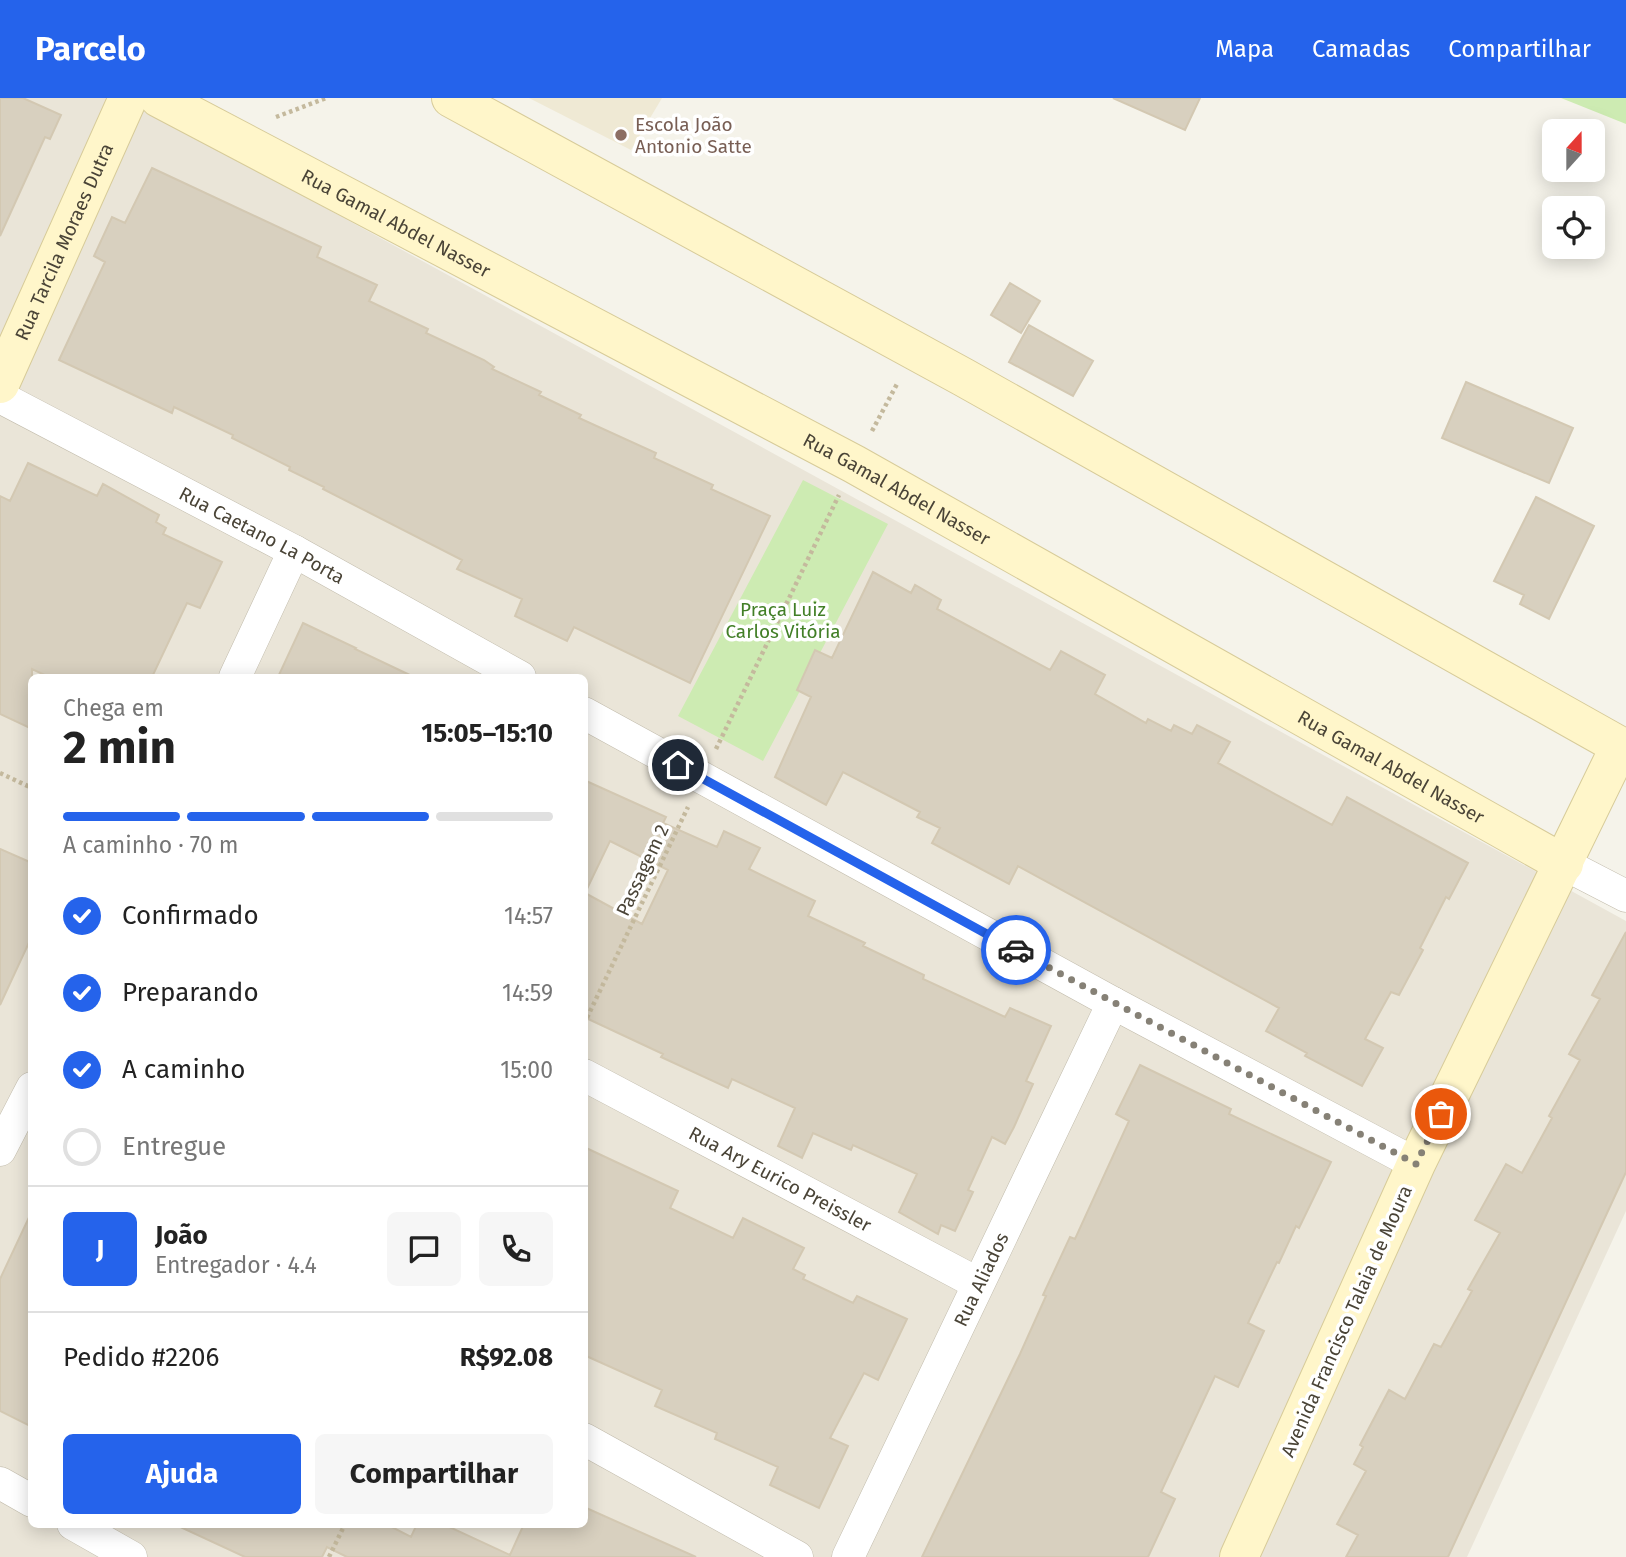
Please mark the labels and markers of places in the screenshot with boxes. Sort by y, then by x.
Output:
place label: Escola João Antonio Satte [635,113,752,158]
marker: Escola João Antonio Satte [613,127,629,143]
pin [648,735,708,795]
pin [1411,1084,1471,1144]

